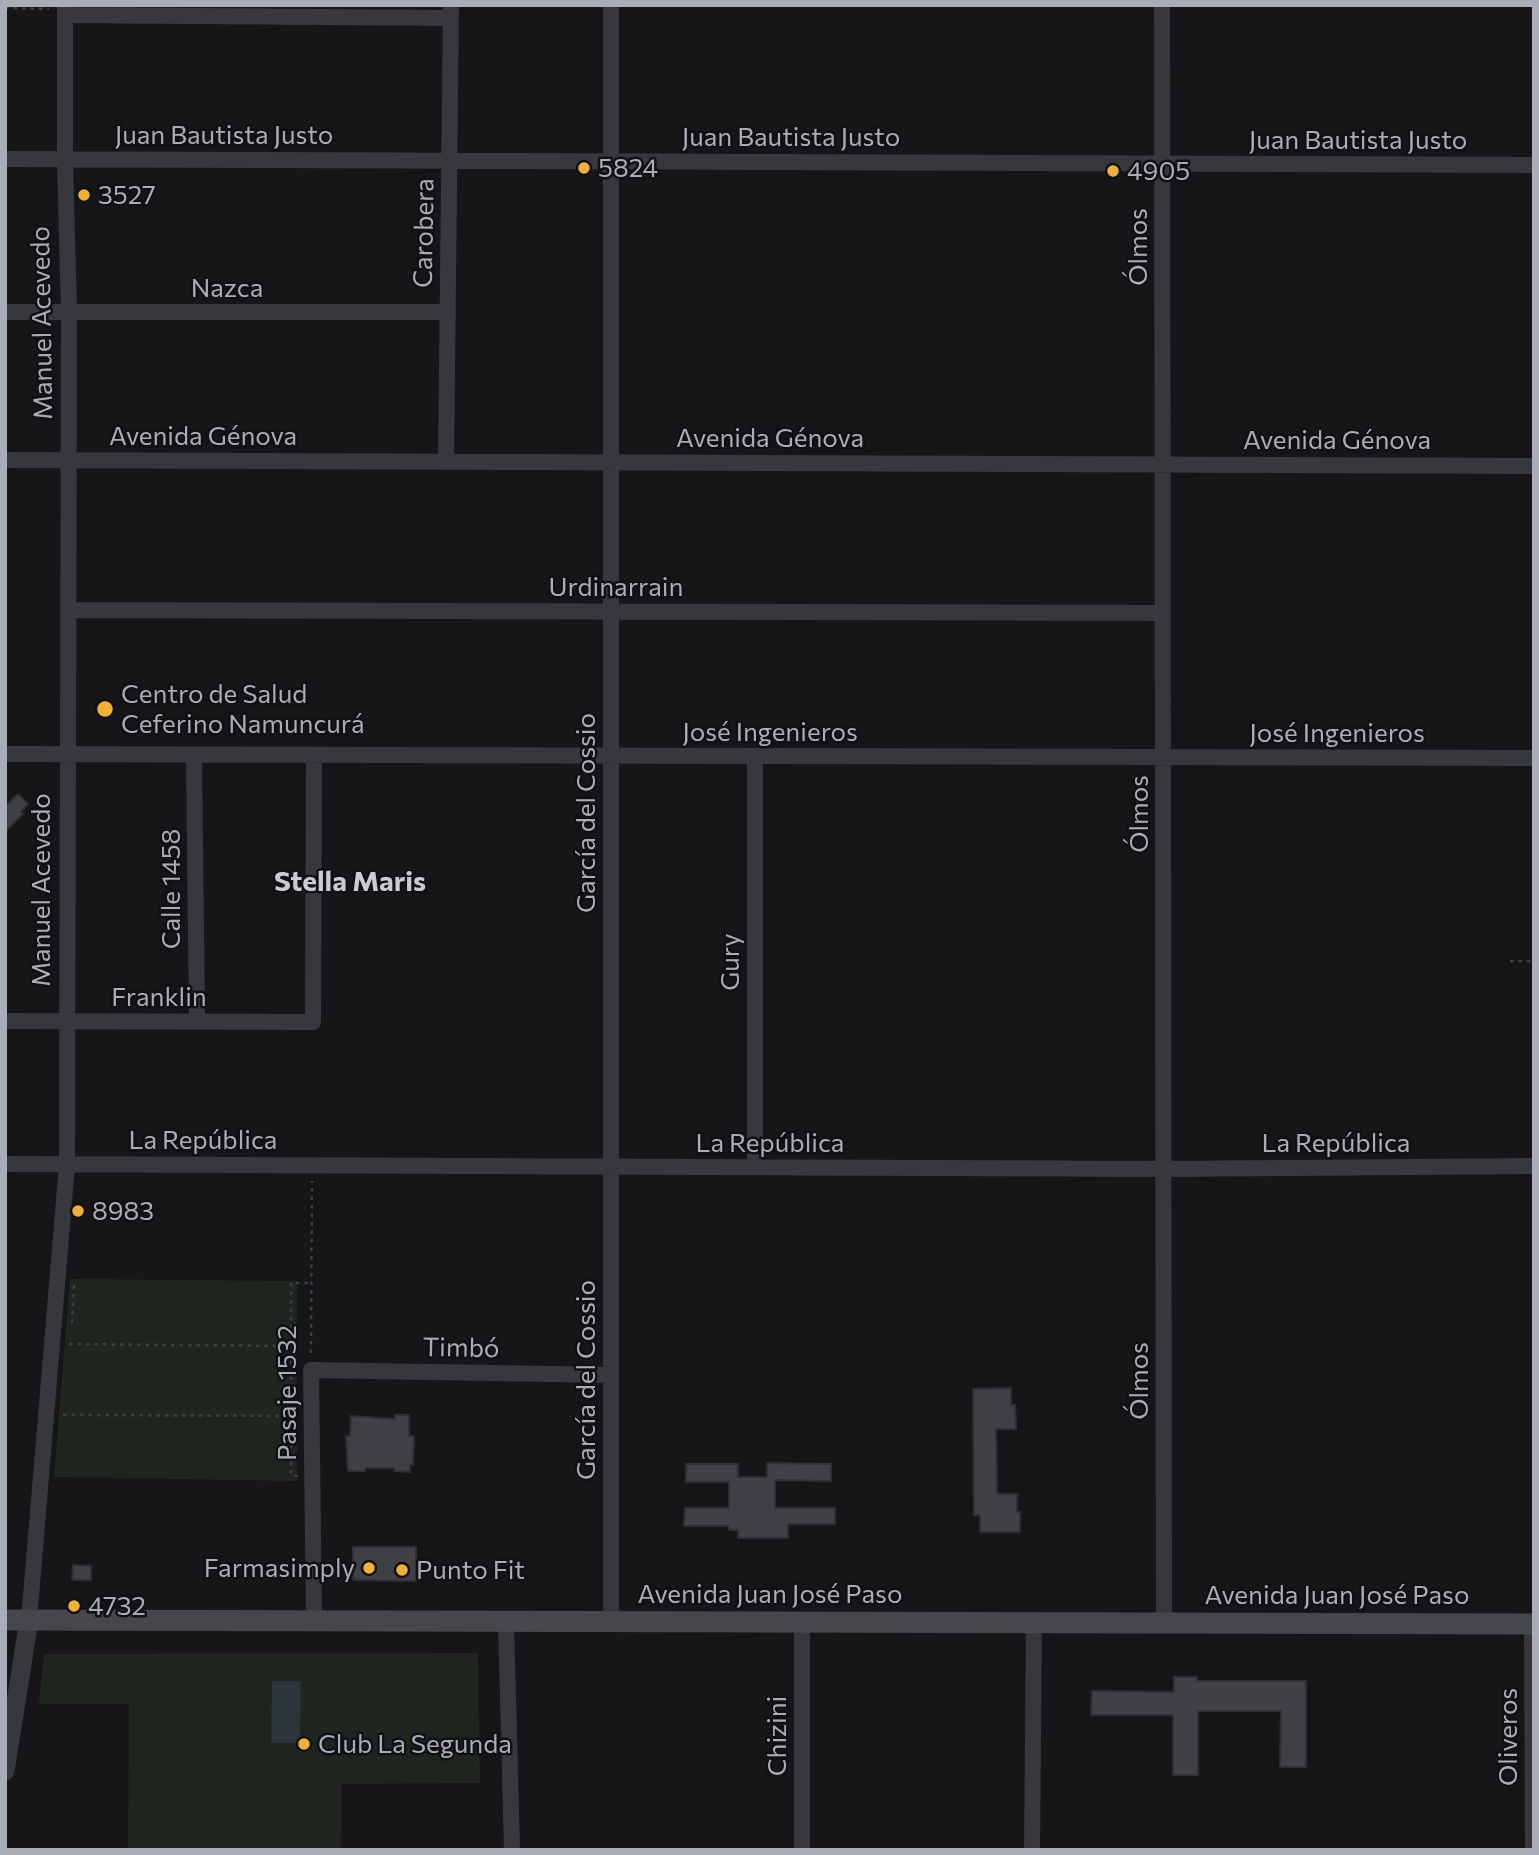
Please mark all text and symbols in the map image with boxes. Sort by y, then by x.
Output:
street label: Juan Bautista Justo [115,119,333,151]
street label: Juan Bautista Justo [682,121,900,153]
street label: Juan Bautista Justo [1249,124,1467,156]
place label: 5824 [598,152,658,184]
place label: 4905 [1127,155,1190,187]
marker: 5824 [576,160,592,176]
marker: 4905 [1105,163,1121,179]
street label: Carobera [407,178,441,288]
place label: 3527 [98,179,156,211]
marker: 3527 [76,187,92,203]
street label: Ólmos [1122,208,1154,286]
street label: Manuel Acevedo [25,226,59,420]
street label: Nazca [191,272,263,304]
street label: Avenida Génova [109,420,297,452]
street label: Avenida Génova [676,422,864,454]
street label: Avenida Génova [1243,424,1431,456]
street label: Urdinarrain [549,571,683,603]
place label: Centro de Salud Ceferino Namuncurá [121,678,364,740]
marker: Centro de Salud Ceferino Namuncurá [95,699,115,719]
street label: García del Cossio [570,713,602,913]
street label: José Ingenieros [682,716,858,748]
street label: José Ingenieros [1249,717,1425,749]
street label: Ólmos [1123,775,1155,853]
street label: Manuel Acevedo [25,793,57,987]
street label: Calle 1458 [155,829,187,949]
district label: Stella Maris [274,865,426,899]
street label: Gury [714,933,746,991]
street label: Franklin [111,981,207,1013]
street label: La República [129,1124,277,1156]
street label: La República [696,1127,844,1159]
street label: La República [1262,1127,1410,1159]
place label: 8983 [92,1195,154,1227]
marker: 8983 [70,1203,86,1219]
street label: García del Cossio [570,1280,602,1480]
street label: Pasaje 1532 [271,1325,303,1461]
street label: Timbó [422,1332,500,1364]
street label: Ólmos [1123,1342,1155,1420]
place label: Farmasimply [204,1552,355,1584]
place label: Punto Fit [416,1554,525,1586]
marker: Farmasimply [361,1560,377,1576]
marker: Punto Fit [394,1562,410,1578]
street label: Avenida Juan José Paso [638,1578,902,1610]
street label: Avenida Juan José Paso [1205,1579,1469,1611]
place label: 4732 [88,1590,146,1622]
marker: 4732 [66,1598,82,1614]
street label: Oliveros [1492,1688,1524,1786]
street label: Chizini [761,1696,793,1776]
place label: Club La Segunda [318,1728,512,1760]
marker: Club La Segunda [296,1736,312,1752]

